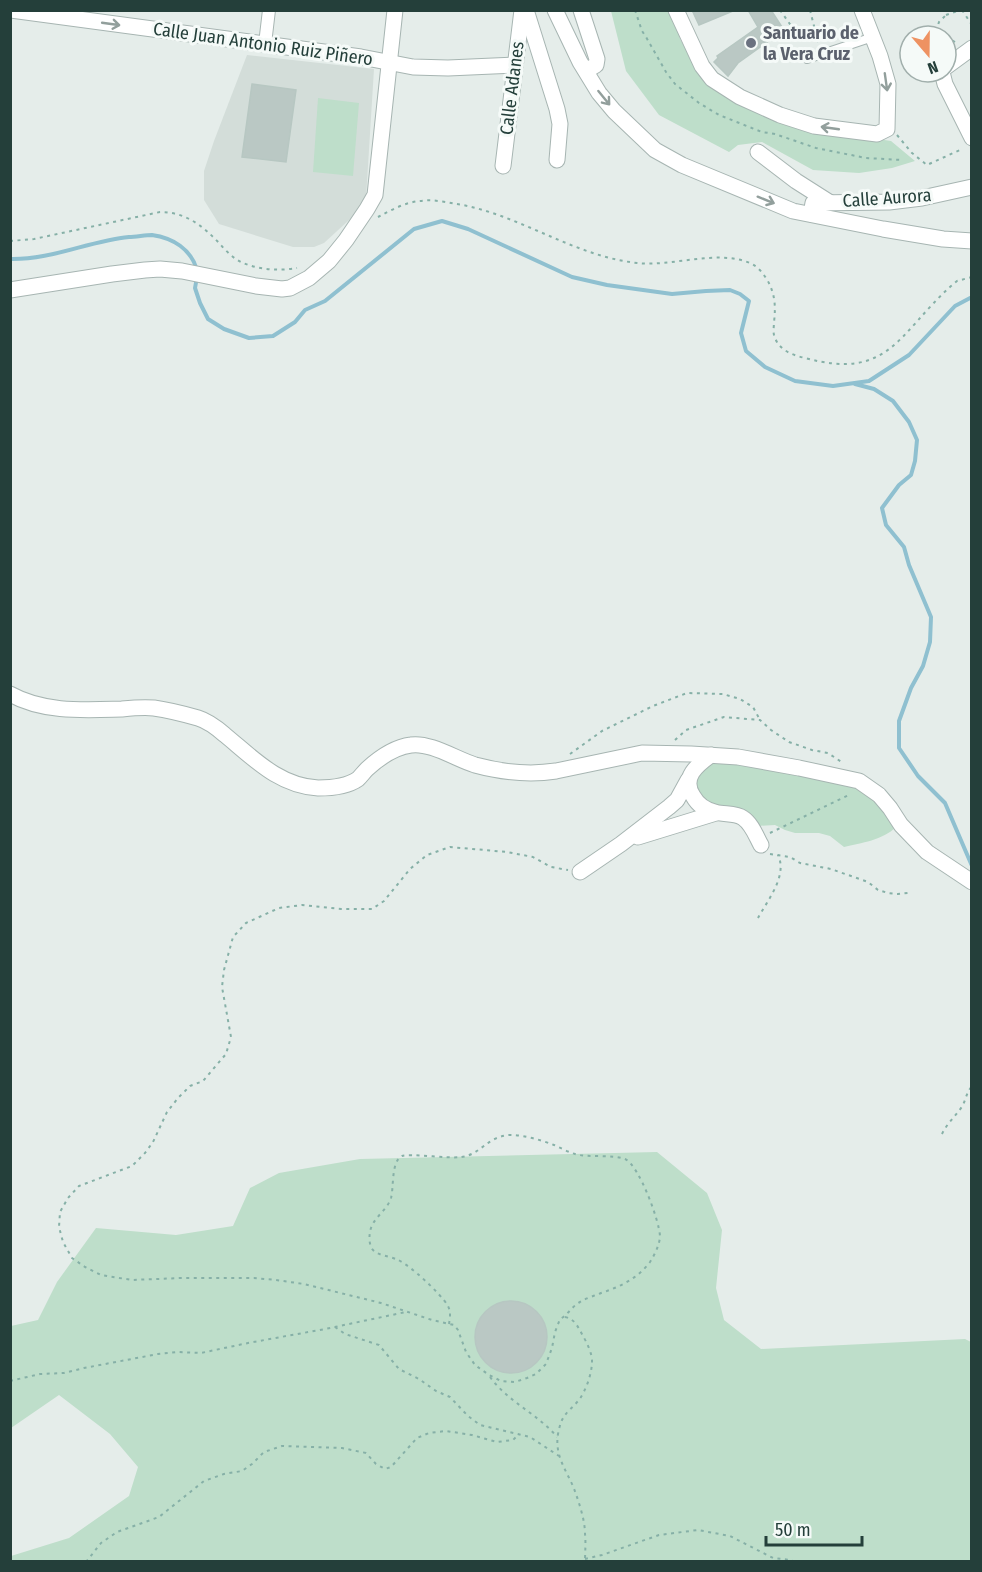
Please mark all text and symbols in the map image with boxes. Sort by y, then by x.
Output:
one-way arrow [101,18,120,29]
street label: Calle Juan Antonio Ruiz Piñero [152,18,374,70]
place label: Santuario de la Vera Cruz [763,22,859,65]
north arrow [898,24,958,84]
marker: Santuario de la Vera Cruz [744,36,758,50]
street label: Calle Adanes [495,40,529,136]
text: N [925,57,941,78]
one-way arrow [881,72,892,92]
one-way arrow [597,90,610,106]
one-way arrow [821,122,840,133]
street label: Calle Aurora [842,184,932,212]
one-way arrow [756,195,775,206]
scale bar [766,1509,862,1547]
text: 50 m [775,1519,811,1541]

